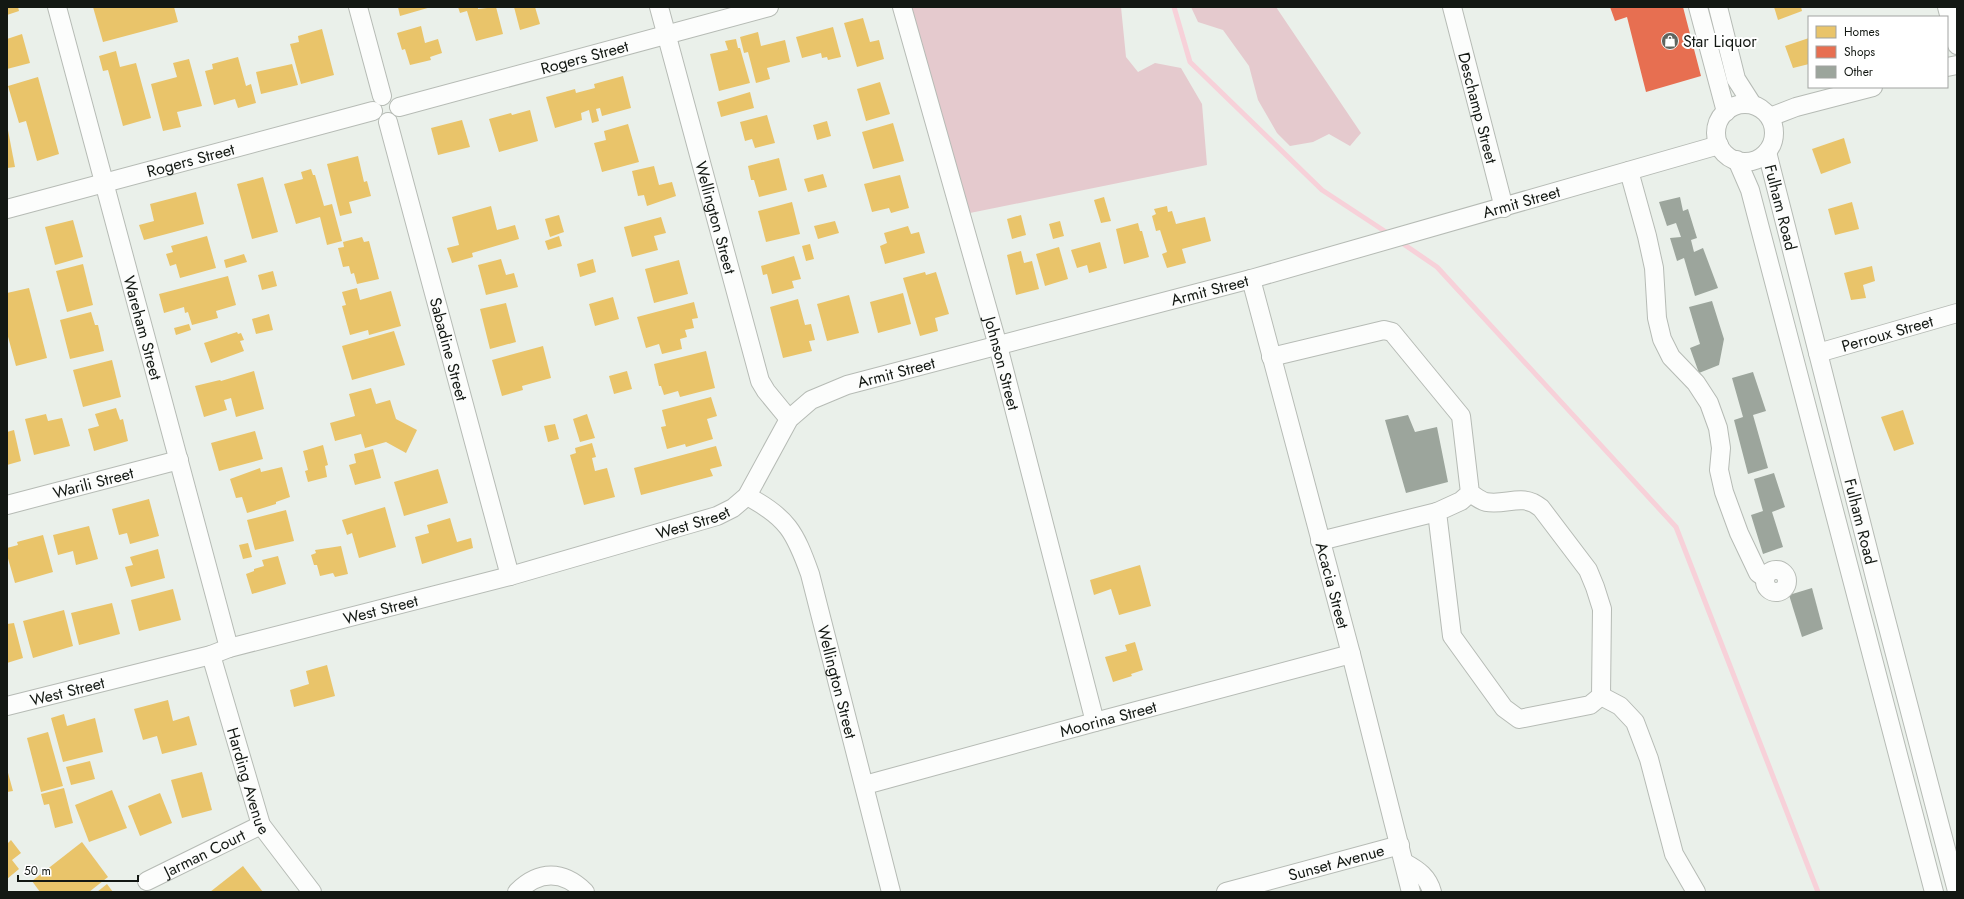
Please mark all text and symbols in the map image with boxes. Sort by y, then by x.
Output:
legend [1808,16,1948,88]
text: Homes [1844,23,1880,41]
place label: Star Liquor [1683,30,1757,53]
shop icon: Star Liquor [1660,31,1680,51]
street label: Rogers Street [538,34,631,80]
text: Shops [1844,43,1875,61]
street label: Deschamp Street [1452,50,1503,166]
text: Other [1844,63,1874,81]
street label: Rogers Street [144,138,237,183]
street label: Wellington Street [689,159,742,277]
street label: Fulham Road [1759,162,1802,253]
street label: Armit Street [1480,180,1563,224]
street label: Armit Street [1168,269,1251,312]
street label: Wareham Street [118,273,168,383]
street label: Sabadine Street [424,295,473,404]
street label: Perroux Street [1839,309,1936,358]
street label: Johnson Street [978,312,1025,413]
street label: Armit Street [855,351,938,394]
street label: Warili Street [50,461,136,505]
street label: Fulham Road [1838,476,1882,567]
street label: West Street [653,500,734,545]
street label: Acacia Street [1310,540,1355,631]
street label: West Street [341,589,421,630]
street label: Wellington Street [812,623,862,741]
street label: West Street [28,671,107,712]
street label: Moorina Street [1057,695,1159,743]
street label: Harding Avenue [221,725,275,839]
street label: Jarman Court [158,823,249,884]
street label: Sunset Avenue [1285,839,1387,887]
scale bar [18,857,138,883]
text: 50 m [24,862,51,880]

